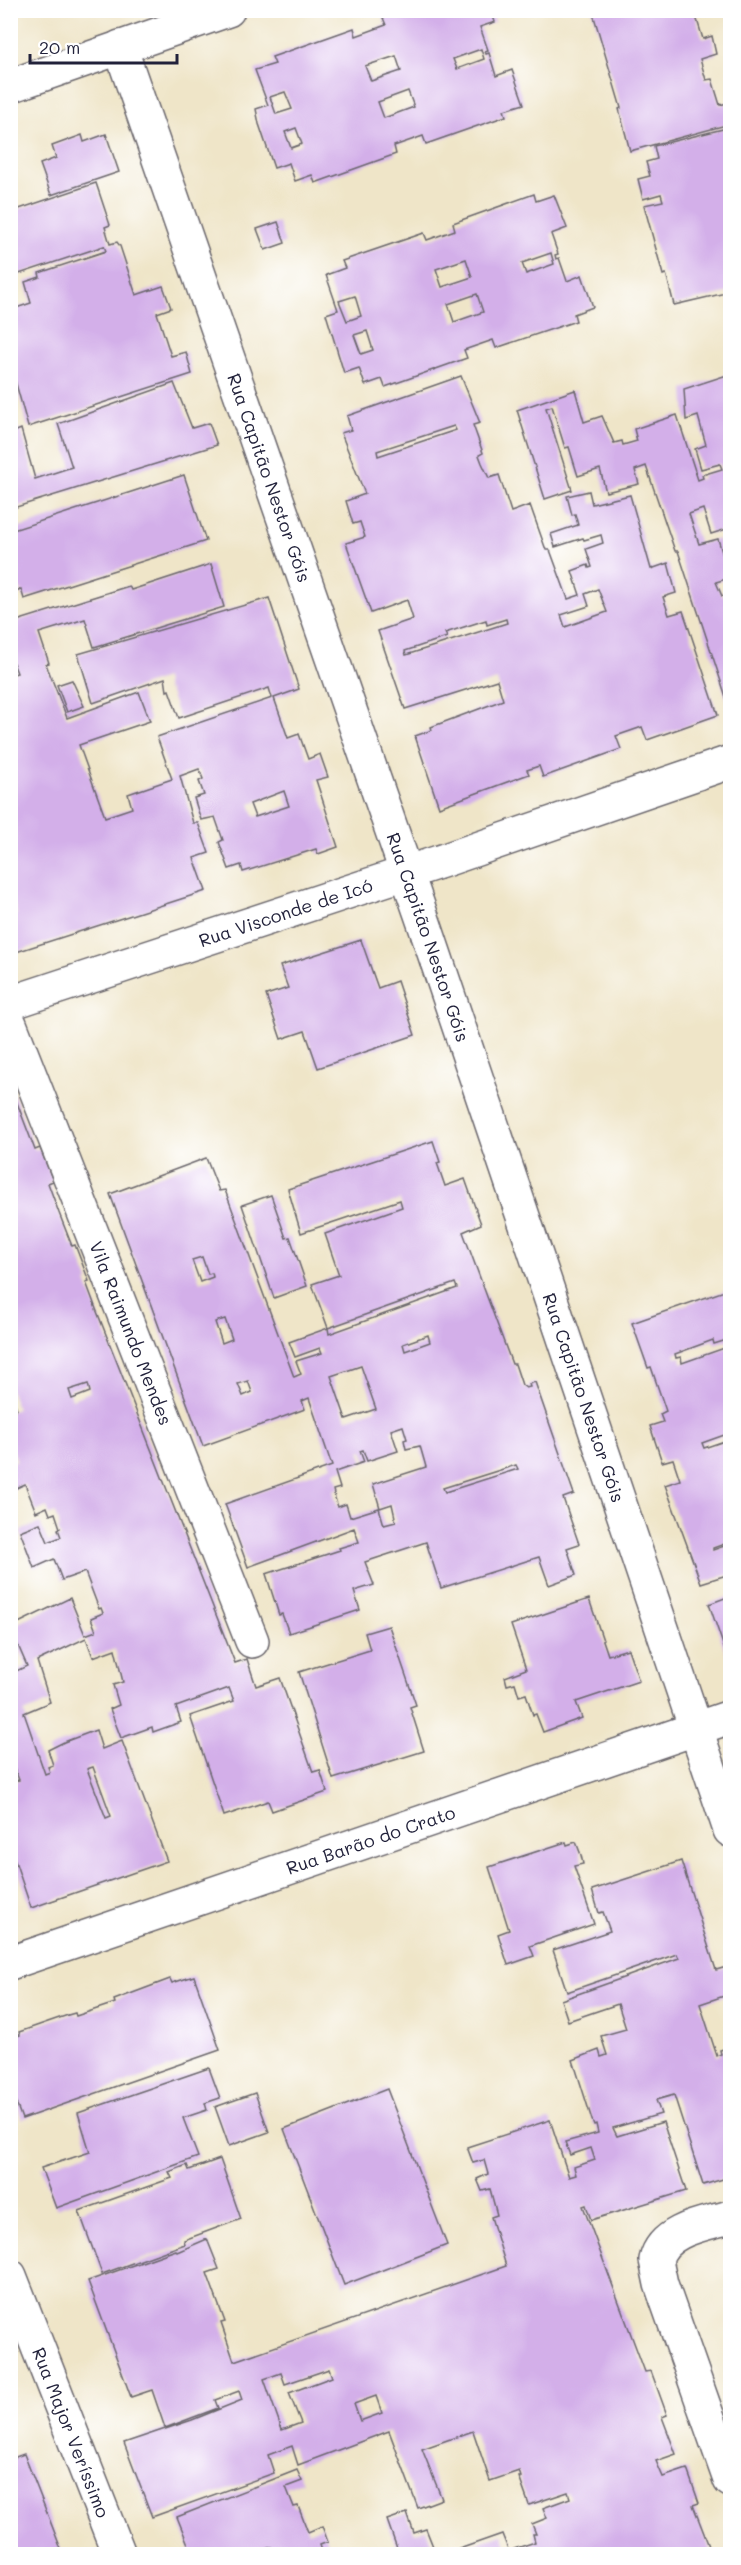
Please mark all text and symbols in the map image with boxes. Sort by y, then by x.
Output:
scale bar [30,27,177,65]
text: 20 m [39,35,80,59]
street label: Rua Capitão Nestor Góis [222,370,317,585]
street label: Rua Capitão Nestor Góis [381,829,475,1045]
street label: Rua Visconde de Icó [196,873,376,952]
street label: Vila Raimundo Mendes [84,1238,178,1429]
street label: Rua Capitão Nestor Góis [538,1290,631,1505]
street label: Rua Barão do Crato [283,1800,459,1880]
street label: Rua Major Veríssimo [27,2344,116,2521]

